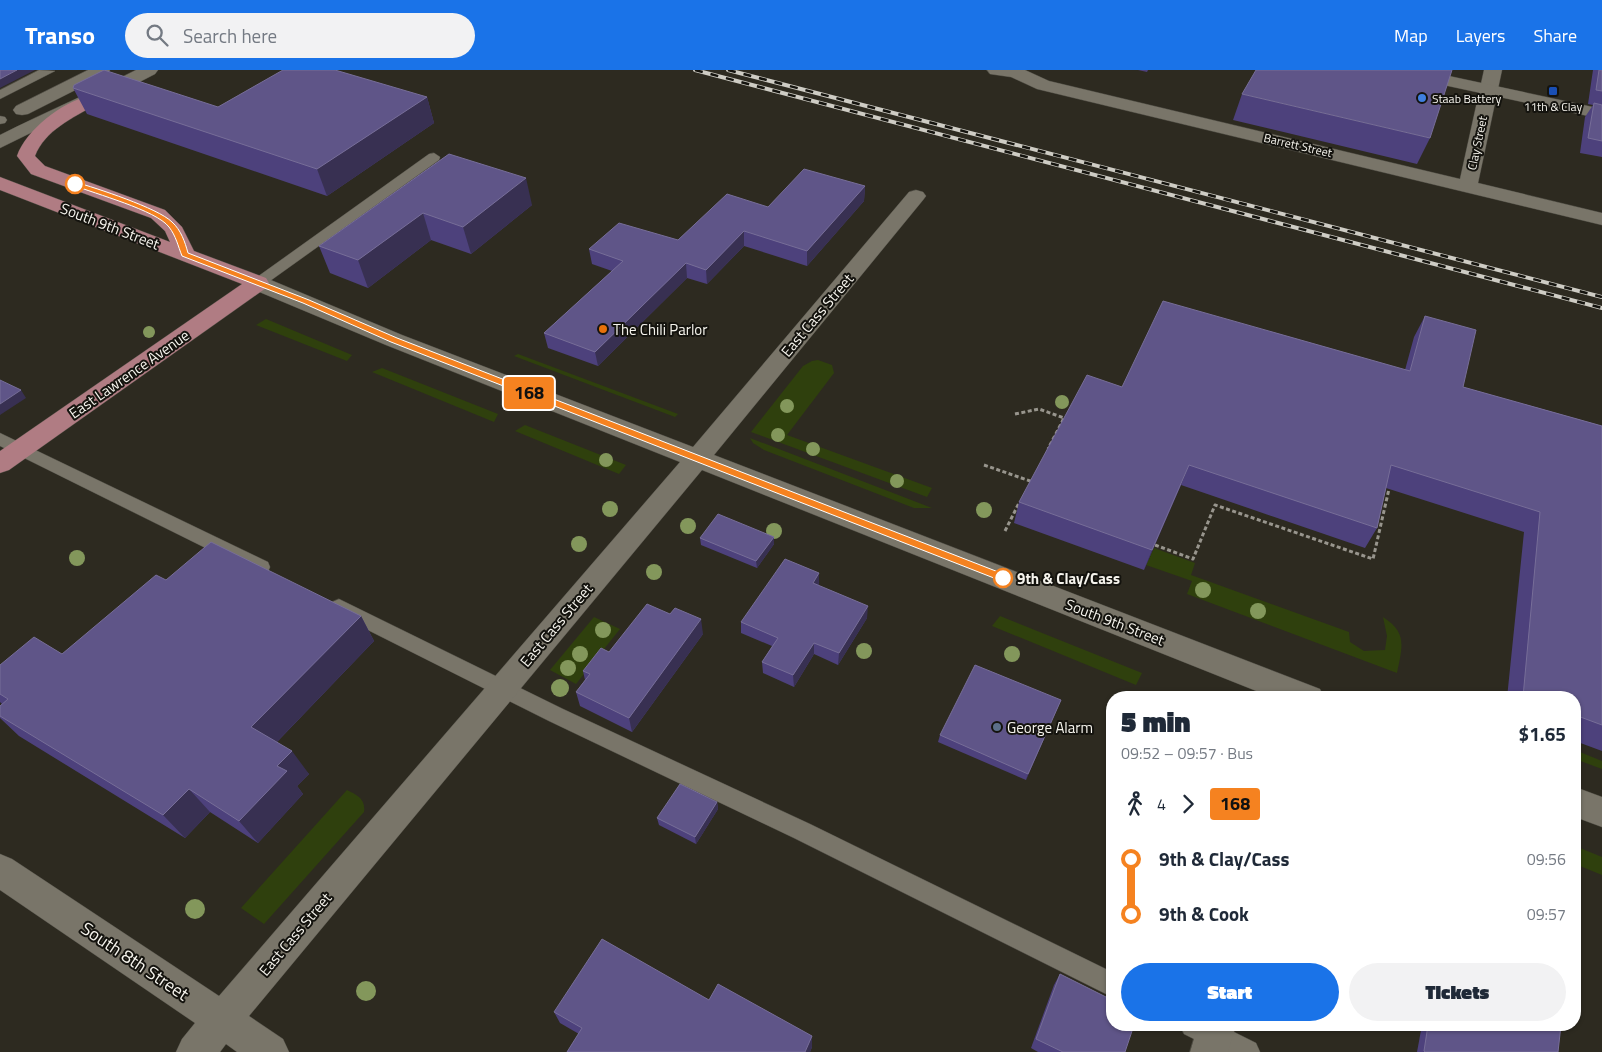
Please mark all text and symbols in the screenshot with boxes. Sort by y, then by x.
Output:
search box [125,13,475,58]
text: Transo [25,17,95,53]
icon: search [143,21,171,49]
text: Search here [183,21,277,50]
text: Map [1394,22,1428,49]
text: Layers [1456,22,1505,49]
text: Share [1533,22,1577,49]
marker: 11th & Clay [1547,85,1559,97]
place label: Staab Battery [1432,89,1502,108]
marker: Staab Battery [1416,92,1428,104]
place label: 11th & Clay [1524,97,1583,116]
street label: Clay Street [1462,114,1492,172]
street label: Barrett Street [1262,128,1335,162]
unlabelled marker [65,174,85,194]
street label: South 9th Street [57,197,164,256]
street label: East Cass Street [775,268,859,362]
place label: The Chili Parlor [613,318,707,341]
marker: The Chili Parlor [597,323,609,335]
street label: East Lawrence Avenue [64,324,194,424]
line badge: 168 [500,377,558,409]
text: 168 [514,379,544,406]
place label: 9th & Clay/Cass [1017,567,1120,590]
marker: 9th & Clay/Cass [993,568,1013,588]
street label: East Cass Street [514,578,598,672]
street label: South 9th Street [1062,593,1169,652]
text: 5 min [1121,700,1191,743]
place label: George Alarm [1007,716,1093,739]
text: $1.65 [1519,719,1566,748]
marker: George Alarm [991,721,1003,733]
text: 09:52 – 09:57 · Bus [1121,741,1253,765]
icon: walk [1121,790,1149,818]
icon: forward [1174,790,1202,818]
text: 168 [1220,790,1250,817]
text: 4 [1157,792,1166,816]
text: 9th & Clay/Cass [1159,844,1290,873]
text: 09:56 [1527,847,1566,871]
street label: East Cass Street [253,887,337,981]
text: 9th & Cook [1159,899,1249,928]
text: 09:57 [1527,902,1566,926]
street label: South 8th Street [76,915,195,1008]
button: Start [1121,963,1339,1021]
button: Tickets [1349,963,1566,1021]

